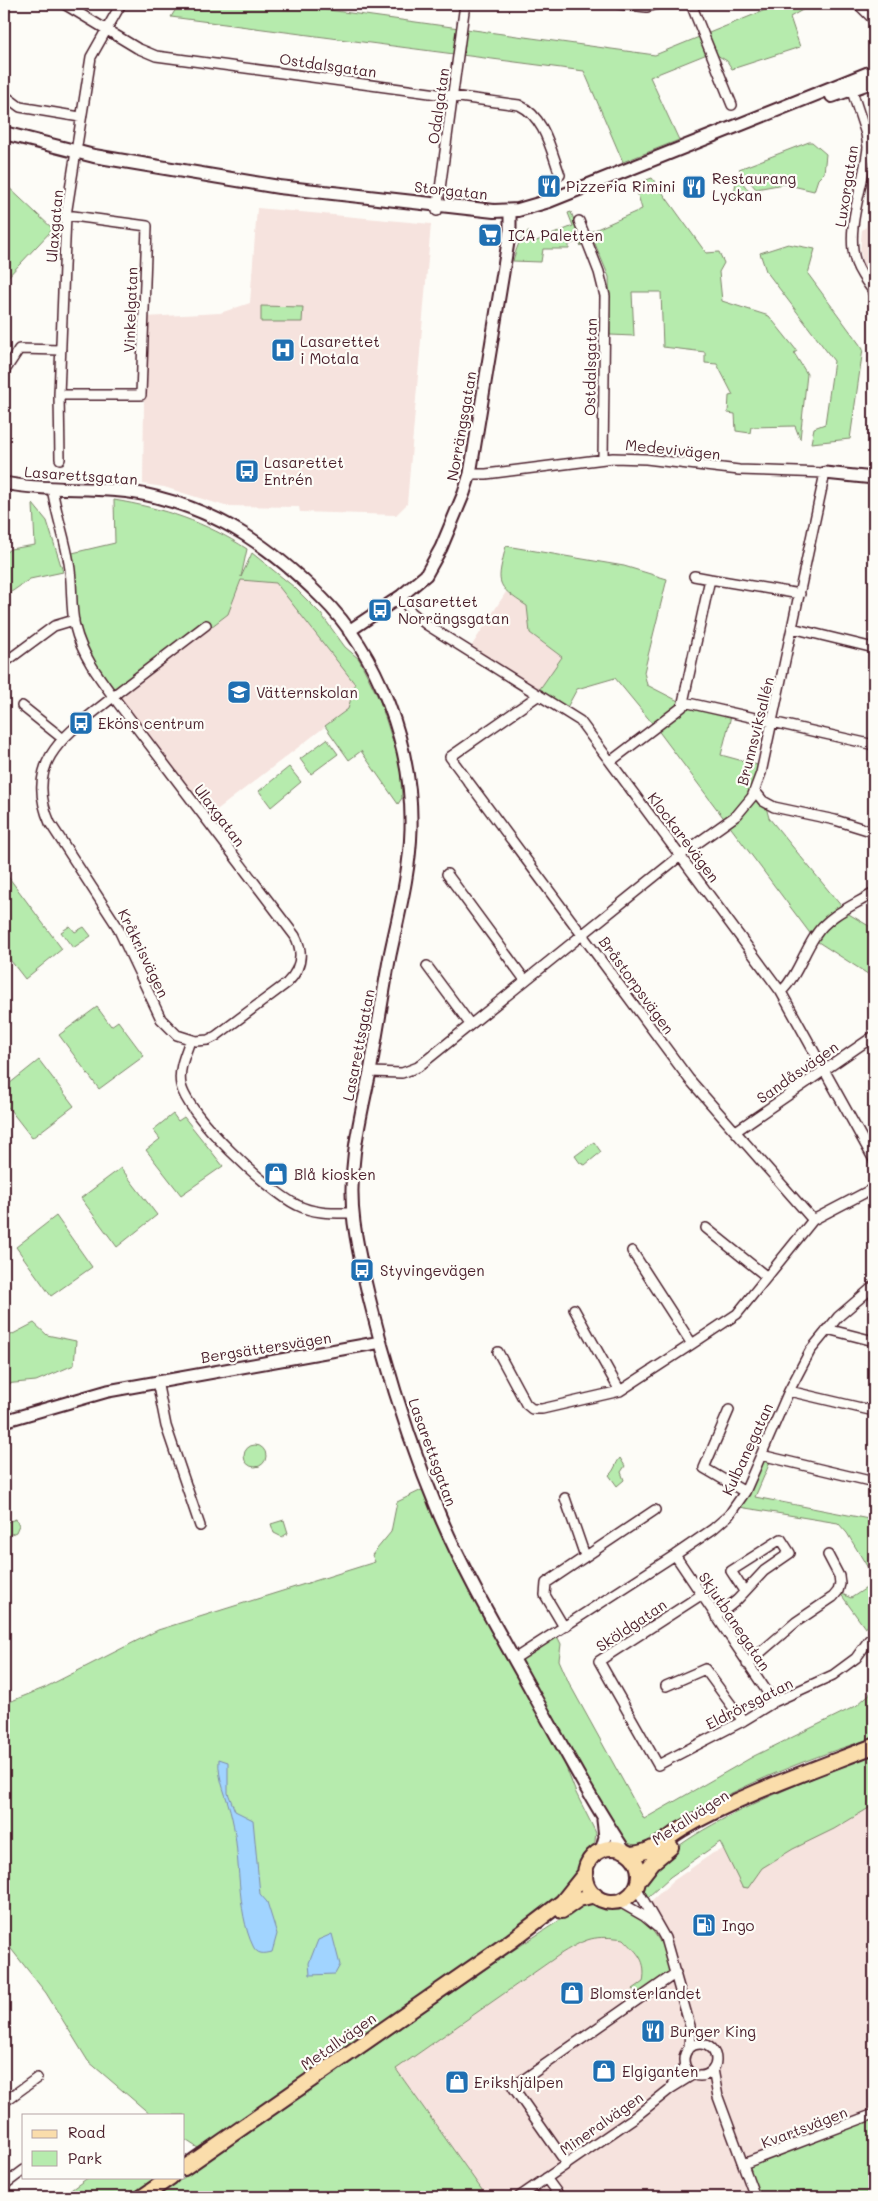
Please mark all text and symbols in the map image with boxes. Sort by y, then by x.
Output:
street label: Ostdalsgatan [278,48,378,82]
street label: Odalgatan [423,67,453,145]
street label: Luxorgatan [830,144,862,228]
place label: Restaurang Lyckan [712,168,797,205]
restaurant icon: Pizzeria Rimini [536,173,562,199]
restaurant icon: Restaurang Lyckan [681,174,707,200]
street label: Storgatan [413,176,489,204]
place label: Pizzeria Rimini [566,176,676,196]
street label: Ulaxgatan [41,189,67,263]
supermarket icon: ICA Paletten [477,222,503,248]
place label: ICA Paletten [508,225,603,245]
street label: Vinkelgatan [119,267,141,353]
street label: Ostdalsgatan [579,318,601,416]
place label: Lasarettet i Motala [300,331,380,368]
hospital icon: Lasarettet i Motala [270,337,296,363]
street label: Norrängsgatan [442,370,480,482]
street label: Medevivägen [624,434,722,464]
place label: Lasarettet Entrén [264,452,344,489]
bus stop icon: Lasarettet Entrén [234,458,260,484]
street label: Lasarettsgatan [24,461,138,489]
place label: Lasarettet Norrängsgatan [398,591,509,628]
bus stop icon: Lasarettet Norrängsgatan [367,597,393,623]
street label: Brunnsviksallén [732,675,778,787]
school or university icon: Vätternskolan [226,679,252,705]
place label: Vätternskolan [256,682,358,702]
bus stop icon: Eköns centrum [68,710,94,736]
place label: Eköns centrum [98,713,205,733]
street label: Ulaxgatan [190,780,250,850]
street label: Klockarevägen [644,788,724,886]
street label: Kråkrisvägen [114,905,174,1001]
street label: Bråstorpsvägen [595,932,679,1038]
street label: Lasarettsgatan [337,987,379,1103]
street label: Sandåsvägen [752,1036,842,1108]
shop icon: Blå kiosken [263,1161,289,1187]
place label: Blå kiosken [294,1164,376,1184]
bus stop icon: Styvingevägen [349,1257,375,1283]
place label: Styvingevägen [380,1260,485,1280]
street label: Bergsättersvägen [199,1327,333,1367]
street label: Lasarettsgatan [404,1395,462,1509]
street label: Kulbanegatan [717,1400,777,1498]
street label: Skjutbanegatan [695,1568,775,1674]
street label: Sköldgatan [592,1594,670,1656]
street label: Eldrörsgatan [702,1672,796,1734]
street label: Metallvägen [648,1785,732,1849]
fuel station icon: Ingo [691,1912,717,1938]
place label: Ingo [722,1915,755,1935]
shop icon: Blomsterlandet [559,1980,585,2006]
place label: Blomsterlandet [590,1983,701,2003]
street label: Metallvägen [296,2008,380,2074]
restaurant icon: Burger King [640,2018,666,2044]
place label: Burger King [670,2021,756,2041]
shop icon: Elgiganten [591,2058,617,2084]
place label: Elgiganten [622,2061,698,2081]
shop icon: Erikshjälpen [444,2069,470,2095]
place label: Erikshjälpen [474,2072,563,2092]
street label: Mineralvägen [555,2087,647,2159]
street label: Kvartsvägen [758,2101,850,2153]
legend [22,2114,185,2178]
text: Road [68,2122,105,2142]
text: Park [68,2148,102,2168]

